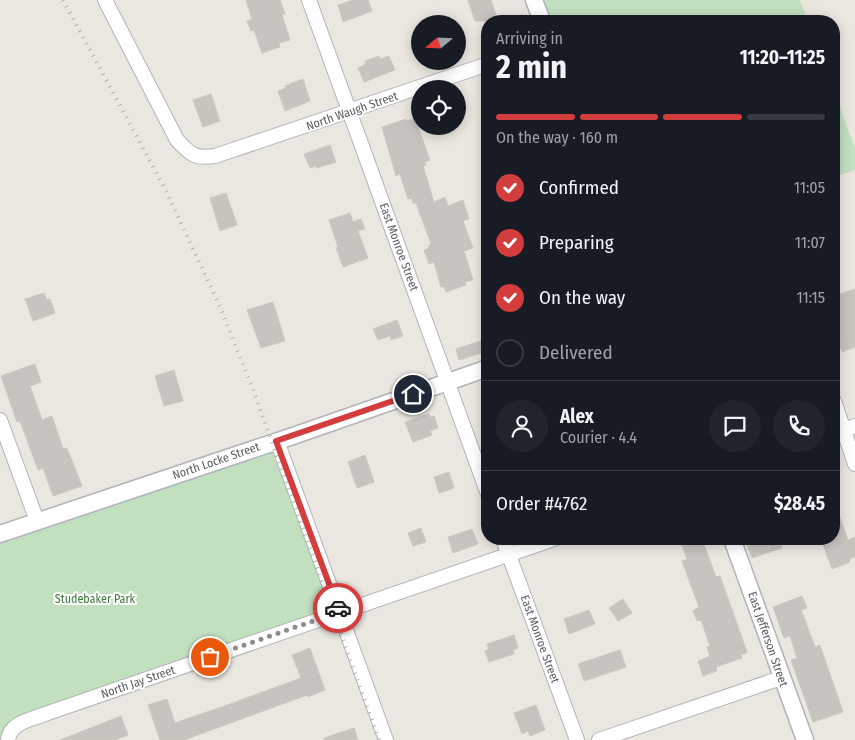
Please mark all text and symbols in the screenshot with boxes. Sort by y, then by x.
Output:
north arrow [411,15,466,70]
map controls [411,15,466,135]
text: Arriving in [496,29,563,48]
text: 11:20–11:25 [740,46,825,69]
text: 2 min [496,48,567,86]
button: locate [411,80,466,135]
street label: North Waugh Street [304,89,400,133]
text: On the way · 160 m [496,128,618,147]
icon: check [496,174,524,202]
text: Confirmed [539,176,619,199]
text: 11:05 [794,178,825,197]
street label: East Monroe Street [377,201,421,293]
icon: check [496,229,524,257]
text: Preparing [539,231,614,254]
text: 11:07 [795,233,825,252]
icon: check [496,284,524,312]
text: On the way [539,286,625,309]
text: 11:15 [796,288,825,307]
text: Delivered [539,341,613,364]
pin [392,373,434,415]
icon: home [399,380,427,408]
button: person [496,400,548,452]
button: chat [709,400,761,452]
button: phone [773,400,825,452]
text: Alex [560,405,594,428]
text: Courier · 4.4 [560,428,637,447]
street label: North Locke Street [171,440,261,482]
text: Order #4762 [496,492,587,515]
text: $28.45 [774,492,825,515]
courier [313,583,363,633]
street label: East Jefferson Street [745,590,791,688]
park label: Studebaker Park [55,592,136,606]
street label: East Monroe Street [518,593,562,685]
icon: car [324,594,352,622]
pin [189,636,231,678]
icon: bag [196,643,224,671]
street label: North Jay Street [99,663,177,701]

